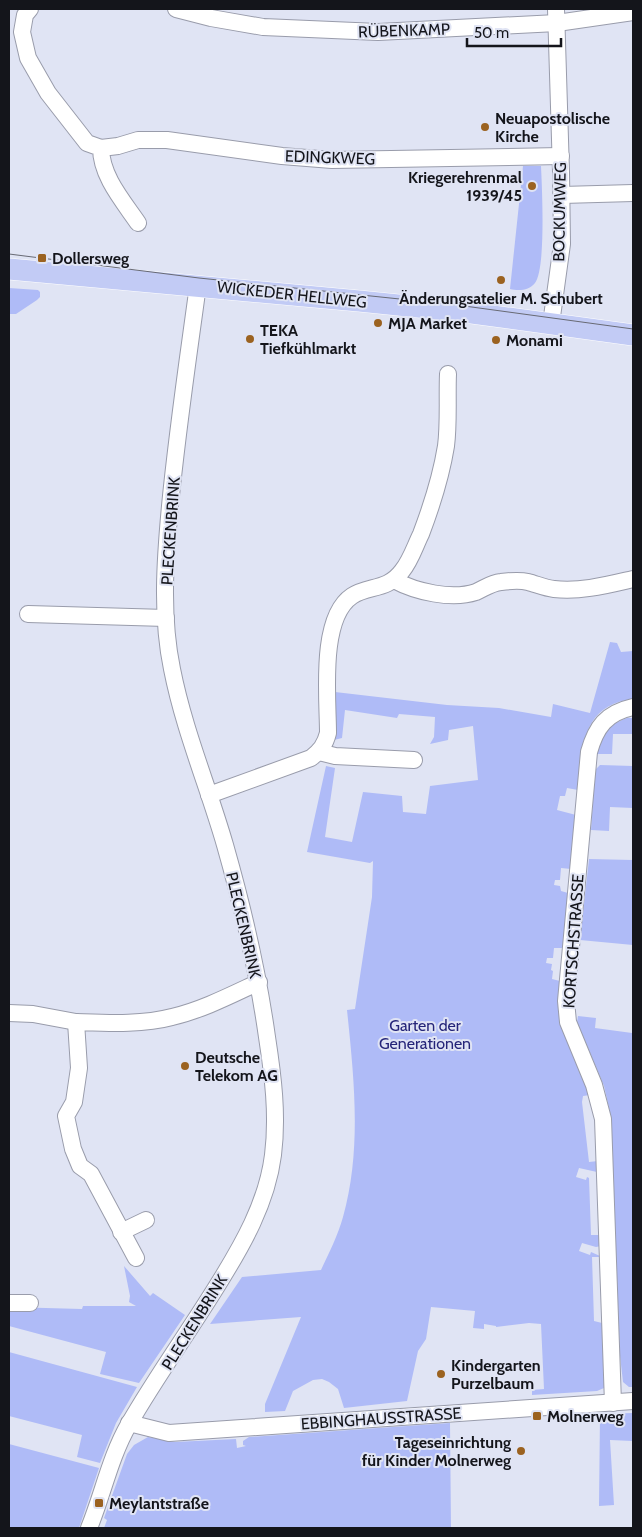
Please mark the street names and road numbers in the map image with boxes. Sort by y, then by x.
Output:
street label: RÜBENKAMP [358,19,450,42]
street label: EDINGKWEG [285,146,375,169]
street label: BOCKUMWEG [549,162,570,262]
street label: WICKEDER HELLWEG [216,277,368,312]
street label: PLECKENBRINK [157,476,184,586]
street label: PLECKENBRINK [222,870,265,980]
street label: KORTSCHSTRASSE [559,873,588,1009]
street label: PLECKENBRINK [158,1271,231,1373]
street label: EBBINGHAUSSTRASSE [300,1403,462,1434]

